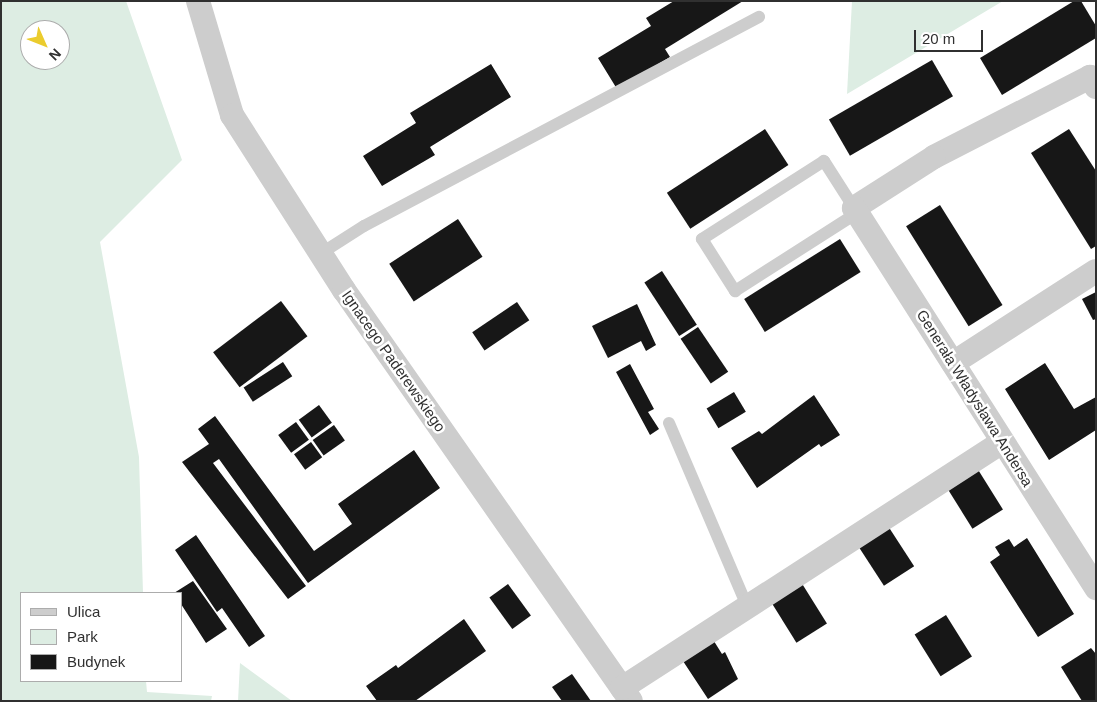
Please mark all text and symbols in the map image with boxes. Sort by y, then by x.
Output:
north arrow [20,20,70,70]
scale bar [917,20,986,52]
text: 20 m [922,30,955,47]
text: N [46,46,64,64]
street label: Ignacego Paderewskiego [338,287,450,435]
street label: Generała Władysława Andersa [913,306,1037,490]
legend [20,592,182,682]
text: Ulica [67,603,100,620]
text: Park [67,628,98,645]
text: Budynek [67,653,125,670]

